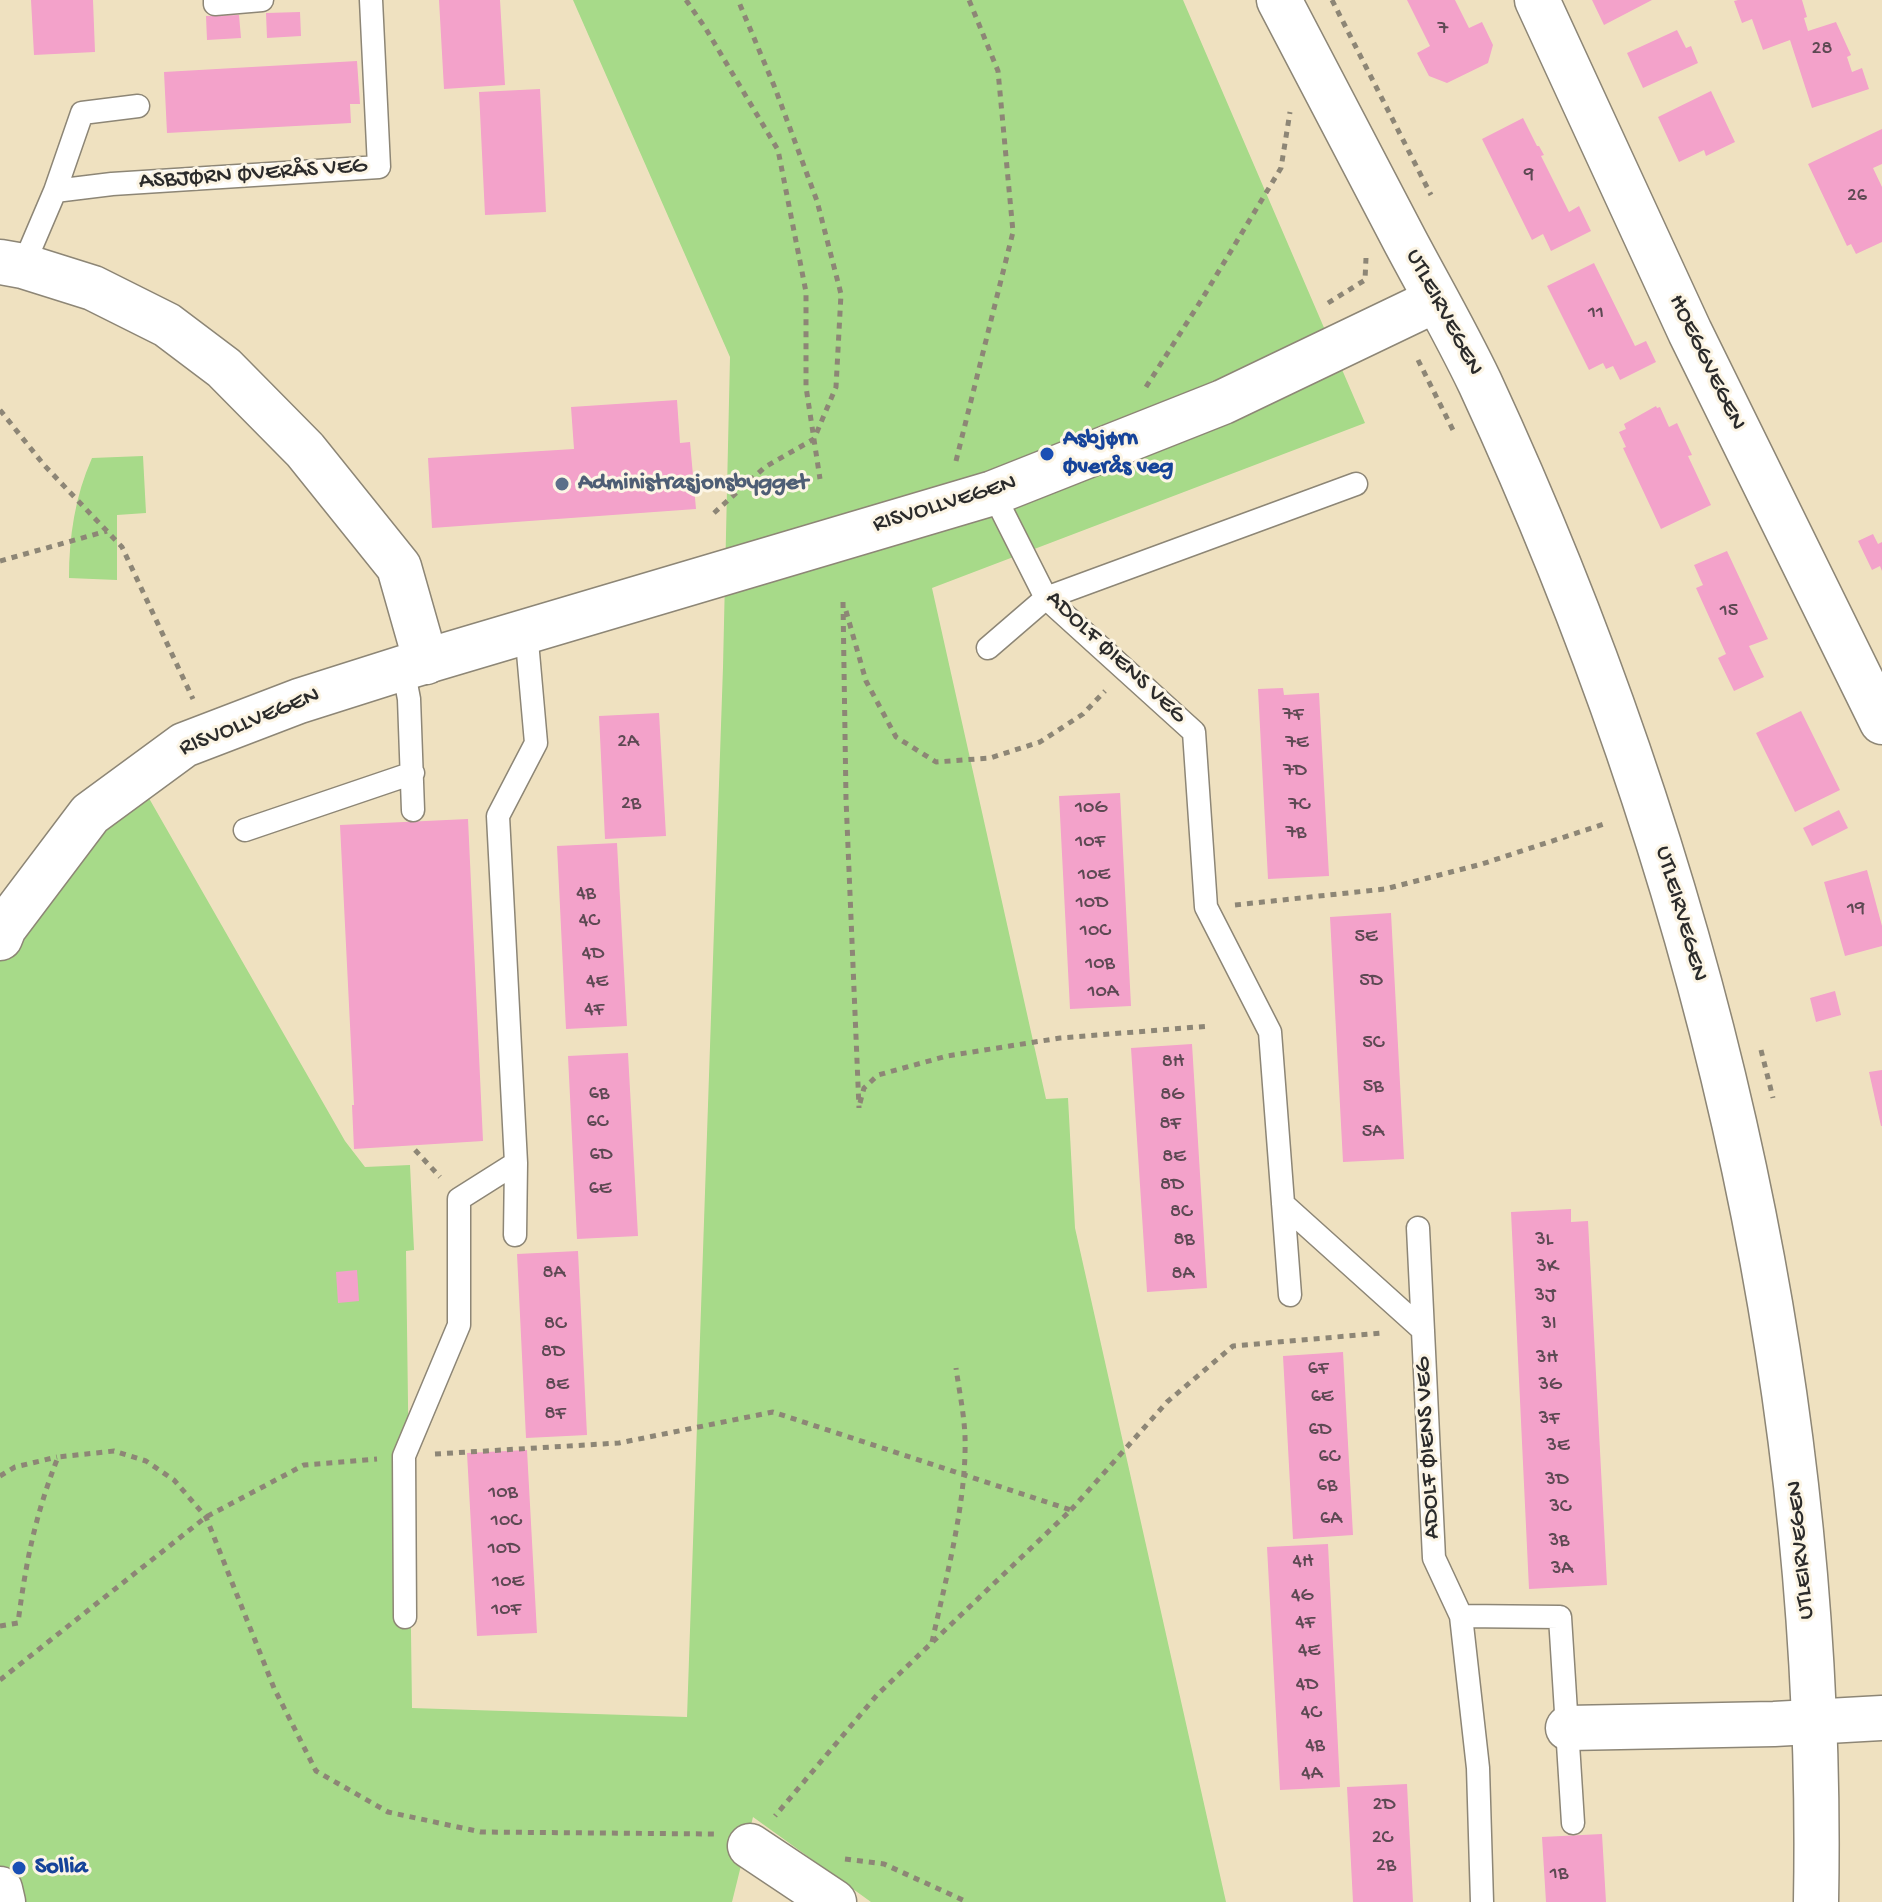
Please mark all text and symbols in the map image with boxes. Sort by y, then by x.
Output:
house number: 7 [1438,18,1448,42]
house number: 28 [1812,38,1832,62]
street label: ASBJØRN ØVERÅS VEG [138,153,368,197]
house number: 9 [1524,164,1534,188]
house number: 26 [1847,185,1867,209]
street label: UTLEIRVEGEN [1398,245,1488,381]
street label: HOEGGVEGEN [1661,290,1751,436]
house number: 11 [1588,302,1604,326]
place label: Asbjørn Øverås veg [1063,426,1173,482]
marker: Asbjørn Øverås veg [1038,445,1056,463]
street label: RISVOLLVEGEN [870,469,1020,541]
place label: Administrasjonsbygget [578,470,808,498]
marker: Administrasjonsbygget [553,475,571,493]
street label: ADOLF ØIENS VEG [1039,585,1191,731]
house number: 15 [1720,600,1738,624]
street label: RISVOLLVEGEN [176,682,324,764]
house number: 7F [1283,704,1303,728]
house number: 2A [617,731,639,755]
house number: 7E [1286,732,1308,756]
house number: 7D [1283,760,1307,784]
house number: 2B [621,793,641,817]
house number: 7C [1288,794,1310,818]
house number: 10G [1075,797,1107,821]
house number: 7B [1286,822,1306,846]
house number: 10F [1075,831,1105,855]
street label: UTLEIRVEGEN [1647,843,1713,985]
house number: 10E [1078,864,1110,888]
house number: 4B [576,883,596,907]
house number: 10D [1076,892,1108,916]
house number: 19 [1847,898,1865,922]
house number: 4C [579,910,599,934]
house number: 10C [1080,920,1110,944]
house number: 5E [1355,926,1377,950]
house number: 4D [582,943,604,967]
house number: 10B [1085,953,1115,977]
house number: 5D [1359,970,1383,994]
house number: 4E [586,971,608,995]
house number: 10A [1087,981,1119,1005]
house number: 4F [584,999,604,1023]
house number: 5C [1362,1032,1384,1056]
house number: 8H [1162,1051,1184,1075]
house number: 5B [1363,1076,1383,1100]
house number: 6B [589,1083,609,1107]
house number: 8G [1160,1084,1184,1108]
house number: 6C [587,1111,607,1135]
house number: 8F [1159,1113,1181,1137]
house number: 5A [1362,1121,1384,1145]
house number: 6D [589,1144,613,1168]
house number: 8E [1162,1146,1186,1170]
house number: 8D [1160,1174,1184,1198]
house number: 6E [589,1178,611,1202]
house number: 8C [1170,1201,1192,1225]
house number: 8B [1173,1229,1195,1253]
house number: 3L [1535,1229,1553,1253]
house number: 3K [1536,1256,1558,1280]
house number: 8A [543,1262,565,1286]
house number: 8A [1172,1263,1194,1287]
house number: 3J [1535,1285,1555,1309]
house number: 8C [544,1313,566,1337]
house number: 3I [1541,1313,1557,1337]
house number: 8D [541,1341,565,1365]
house number: 3H [1536,1347,1558,1371]
street label: ADOLF ØIENS VEG [1410,1356,1448,1540]
house number: 6F [1308,1358,1328,1382]
house number: 8E [545,1374,569,1398]
house number: 3G [1539,1374,1561,1398]
house number: 6E [1311,1386,1333,1410]
house number: 8F [544,1403,566,1427]
house number: 3F [1539,1408,1559,1432]
house number: 6D [1308,1419,1332,1443]
house number: 3E [1547,1435,1569,1459]
house number: 6C [1319,1446,1339,1470]
house number: 3D [1545,1469,1569,1493]
house number: 6B [1317,1475,1337,1499]
street label: UTLEIRVEGEN [1782,1479,1822,1621]
house number: 10B [488,1482,518,1506]
house number: 3C [1549,1496,1571,1520]
house number: 6A [1320,1508,1342,1532]
house number: 10C [491,1510,521,1534]
house number: 3B [1549,1530,1569,1554]
house number: 10D [488,1538,520,1562]
house number: 4H [1293,1551,1313,1575]
house number: 3A [1551,1558,1573,1582]
house number: 10E [492,1571,524,1595]
house number: 4G [1291,1585,1313,1609]
house number: 10F [491,1599,521,1623]
house number: 4F [1295,1612,1315,1636]
house number: 4E [1298,1640,1320,1664]
house number: 4D [1296,1674,1318,1698]
house number: 4C [1301,1702,1321,1726]
house number: 4B [1305,1735,1325,1759]
house number: 4A [1301,1763,1323,1787]
house number: 2D [1373,1794,1395,1818]
house number: 2C [1372,1827,1392,1851]
place label: Sollia [35,1854,88,1882]
house number: 2B [1376,1855,1396,1879]
marker: Sollia [10,1859,28,1877]
house number: 1B [1550,1863,1568,1887]

